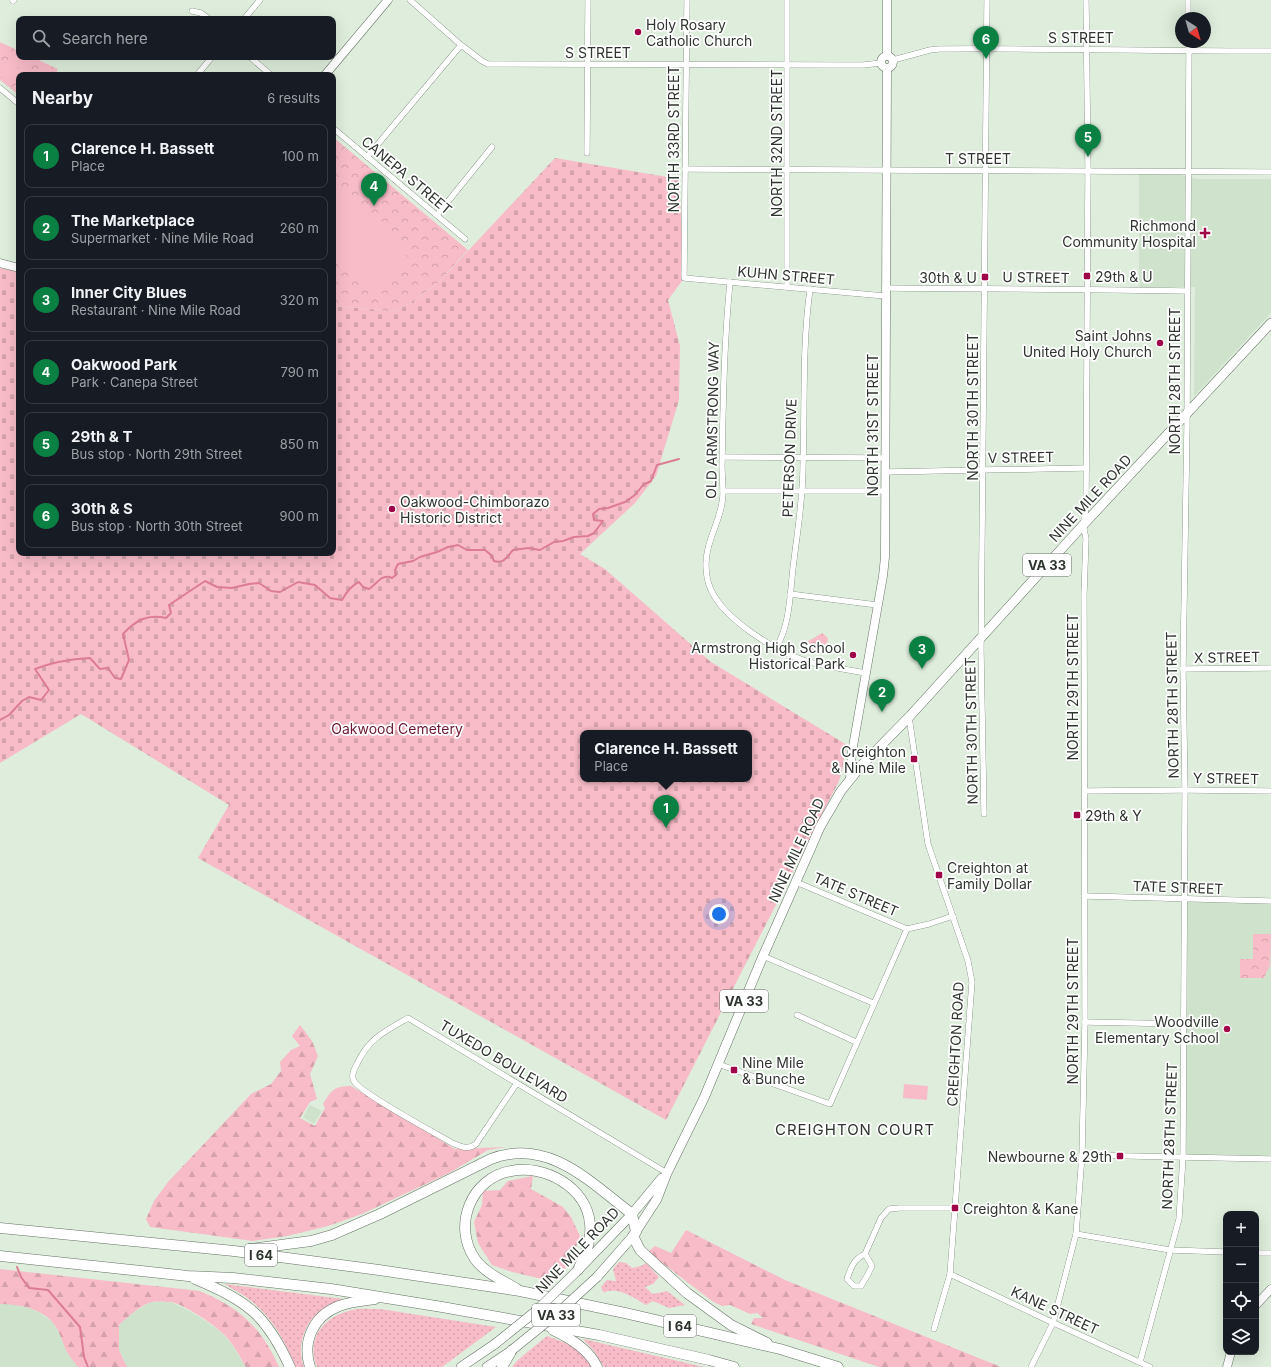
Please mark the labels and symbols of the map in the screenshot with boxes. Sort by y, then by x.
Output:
north arrow [1175,12,1211,48]
place label: Holy Rosary Catholic Church [646,16,752,49]
pin: 6 [973,26,999,59]
marker: Holy Rosary Catholic Church [633,27,643,37]
street label: S STREET [1048,29,1114,46]
street label: S STREET [565,44,631,61]
street label: NORTH 33RD STREET [665,66,682,212]
street label: NORTH 32ND STREET [768,69,785,217]
pin: 5 [1075,124,1101,157]
street label: CANEPA STREET [358,132,456,218]
street label: T STREET [945,150,1011,167]
pin: 4 [361,173,387,206]
place label: Richmond Community Hospital [1062,217,1196,250]
marker: Richmond Community Hospital [1199,227,1211,239]
street label: KUHN STREET [737,262,835,288]
street label: U STREET [1002,268,1070,286]
place label: 29th & U [1095,268,1153,285]
place label: 30th & U [919,269,977,286]
marker: 29th & U [1082,271,1092,281]
marker: 30th & U [980,272,990,282]
street label: NORTH 28TH STREET [1166,307,1183,455]
place label: Saint Johns United Holy Church [1023,327,1152,360]
street label: NORTH 30TH STREET [964,333,981,481]
marker: Saint Johns United Holy Church [1155,338,1165,348]
street label: OLD ARMSTRONG WAY [702,340,722,499]
street label: NORTH 31ST STREET [864,354,881,496]
street label: PETERSON DRIVE [778,398,800,518]
street label: V STREET [988,448,1054,466]
street label: NINE MILE ROAD [1045,451,1135,545]
place label: Oakwood-Chimborazo Historic District [400,493,549,526]
marker: Oakwood-Chimborazo Historic District [387,504,397,514]
road number: VA 33 [1023,554,1071,576]
street label: NORTH 29TH STREET [1064,613,1081,761]
street label: NORTH 28TH STREET [1162,631,1182,779]
pin: 3 [909,636,935,669]
place label: Armstrong High School Historical Park [691,639,845,672]
street label: X STREET [1194,648,1260,666]
marker: Armstrong High School Historical Park [848,650,858,660]
street label: NORTH 30TH STREET [961,657,981,805]
pin: 2 [869,679,895,712]
park label: Oakwood Cemetery [331,720,463,737]
place label: Creighton & Nine Mile [831,743,906,776]
marker: Creighton & Nine Mile [909,754,919,764]
street label: Y STREET [1193,769,1259,787]
pin: 1 [653,795,679,828]
street label: NINE MILE ROAD [764,795,828,905]
place label: 29th & Y [1085,807,1142,824]
marker: 29th & Y [1072,810,1082,820]
place label: Creighton at Family Dollar [947,859,1032,892]
street label: TATE STREET [811,868,901,920]
marker: Creighton at Family Dollar [934,870,944,880]
street label: TATE STREET [1132,877,1224,897]
your location [709,904,729,924]
street label: NORTH 29TH STREET [1064,937,1081,1085]
street label: CREIGHTON ROAD [943,981,967,1107]
road number: VA 33 [720,990,768,1012]
place label: Woodville Elementary School [1095,1013,1219,1046]
street label: TUXEDO BOULEVARD [437,1016,571,1106]
marker: Woodville Elementary School [1222,1024,1232,1034]
place label: Nine Mile & Bunche [742,1054,805,1087]
street label: NORTH 28TH STREET [1158,1062,1180,1210]
marker: Nine Mile & Bunche [729,1065,739,1075]
district label: CREIGHTON COURT [775,1120,935,1139]
place label: Newbourne & 29th [988,1148,1112,1165]
marker: Newbourne & 29th [1115,1151,1125,1161]
place label: Creighton & Kane [963,1200,1078,1217]
street label: NINE MILE ROAD [532,1203,622,1297]
marker: Creighton & Kane [950,1203,960,1213]
road number: I 64 [245,1244,277,1266]
street label: KANE STREET [1008,1282,1102,1338]
road number: VA 33 [532,1304,580,1326]
road number: I 64 [664,1315,696,1337]

